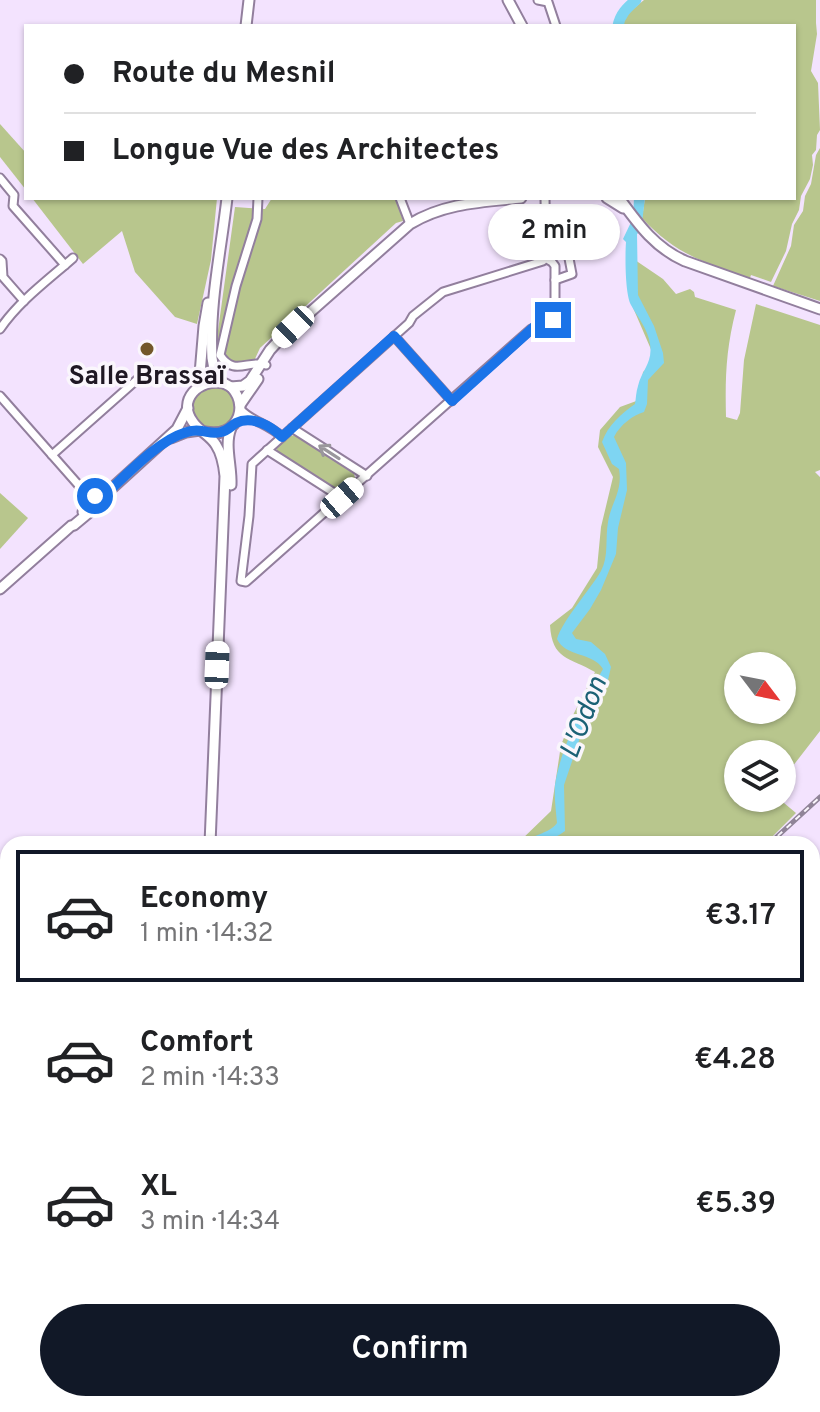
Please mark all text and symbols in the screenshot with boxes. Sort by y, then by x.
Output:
text: Route du Mesnil [112,56,335,93]
text: Longue Vue des Architectes [112,133,499,170]
callout: 2 min [487,204,619,260]
text: 2 min [520,215,588,248]
car [267,302,319,352]
route end [535,302,571,338]
marker: Salle Brassaï [138,340,156,358]
place label: Salle Brassaï [69,361,226,394]
one-way arrow [319,443,341,460]
car [316,473,368,523]
route start [77,478,113,514]
car [204,641,230,689]
north arrow [724,652,796,724]
map controls [724,652,796,812]
water label: L'Odon [553,672,617,764]
button: layers [724,740,796,812]
icon: car [44,880,116,952]
text: Economy [140,881,268,918]
text: €3.17 [705,898,776,935]
text: 1 min · 14:32 [140,918,274,951]
icon: car [44,1024,116,1096]
text: Comfort [140,1025,253,1062]
text: €4.28 [694,1042,776,1079]
text: 2 min · 14:33 [140,1062,280,1095]
icon: car [44,1168,116,1240]
text: XL [140,1169,177,1206]
text: €5.39 [696,1186,776,1223]
text: 3 min · 14:34 [140,1206,280,1239]
button: Confirm [40,1304,780,1396]

